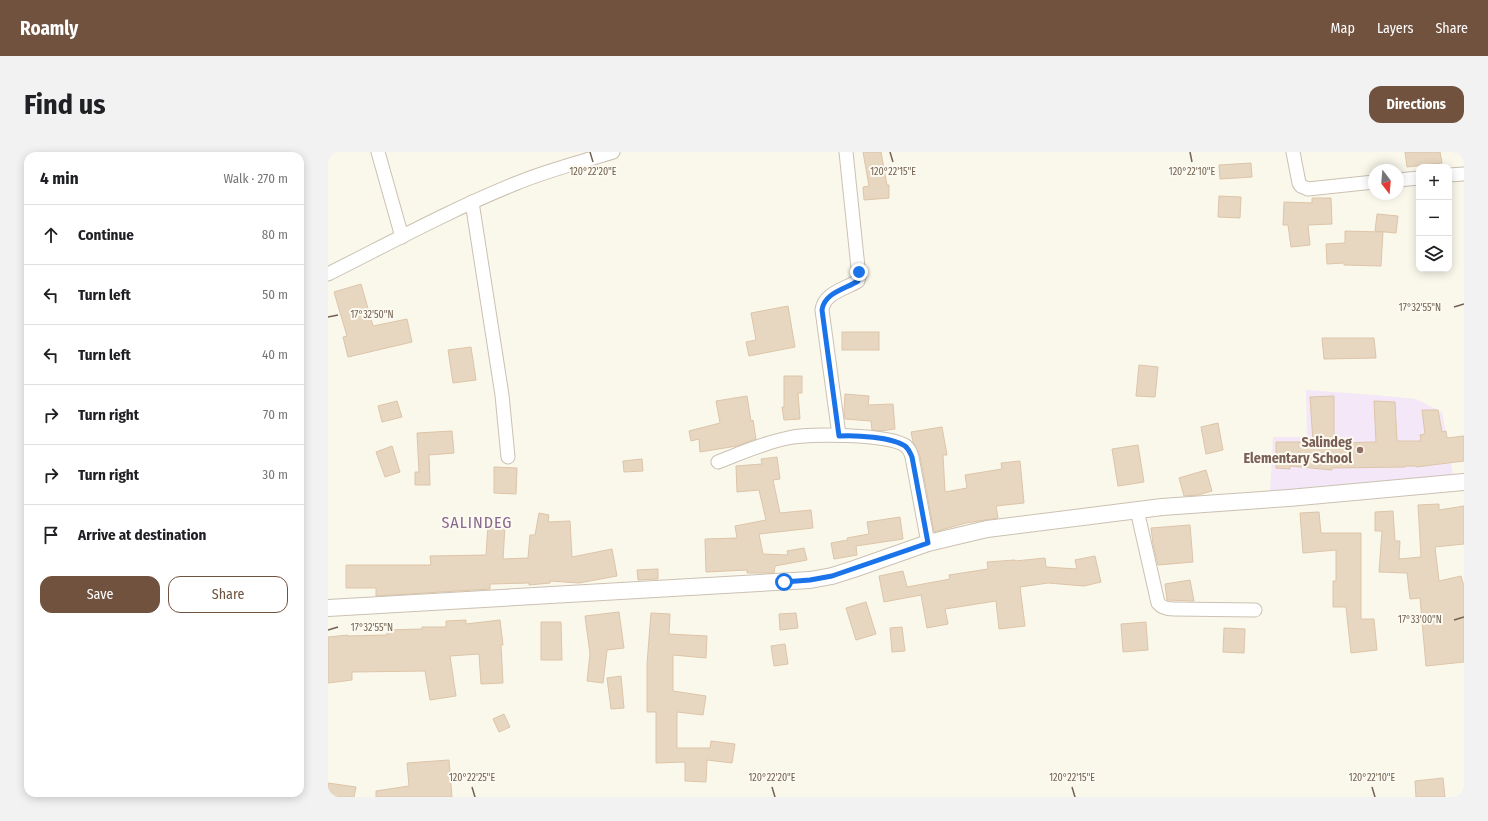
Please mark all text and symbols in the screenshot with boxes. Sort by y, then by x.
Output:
text: Roamly [20,17,78,40]
text: Map [1331,20,1355,37]
text: Layers [1377,20,1413,37]
text: Share [1435,20,1468,37]
button: Directions [1369,86,1464,123]
text: Find us [24,88,106,121]
north arrow [1368,164,1404,200]
map controls [1416,164,1452,272]
button: + [1416,164,1452,200]
text: 120°22'20"E [569,166,617,178]
text: 120°22'15"E [870,166,916,178]
text: 120°22'10"E [1169,166,1216,178]
text: 4 min [40,168,79,189]
text: Walk · 270 m [223,171,288,186]
button: − [1416,200,1452,236]
icon: ahead [40,224,62,246]
text: Continue [78,226,134,244]
text: 80 m [262,227,288,242]
button: layers [1416,236,1452,272]
route end [850,263,868,281]
icon: left [40,284,62,306]
text: Turn left [78,286,131,304]
text: 50 m [262,287,288,302]
text: 17°32'55"N [1399,302,1441,314]
text: 17°32'50"N [350,309,394,321]
icon: left [40,344,62,366]
text: Turn left [78,346,131,364]
text: 40 m [262,347,288,362]
icon: right [40,404,62,426]
text: Turn right [78,406,139,424]
text: 70 m [263,407,288,422]
place label: Salindeg Elementary School [1244,434,1352,467]
marker: Salindeg Elementary School [1355,445,1365,455]
icon: right [40,464,62,486]
text: Turn right [78,466,139,484]
text: 30 m [262,467,288,482]
district label: SALINDEG [441,513,513,532]
icon: arrive [40,524,62,546]
text: Arrive at destination [78,526,206,544]
route start [775,573,793,591]
button: Save [40,576,160,613]
button: Share [168,576,288,613]
text: 17°33'00"N [1398,614,1442,626]
text: 17°32'55"N [351,622,393,634]
text: 120°22'25"E [449,772,495,784]
text: 120°22'20"E [748,772,796,784]
text: 120°22'15"E [1049,772,1095,784]
text: 120°22'10"E [1349,772,1396,784]

